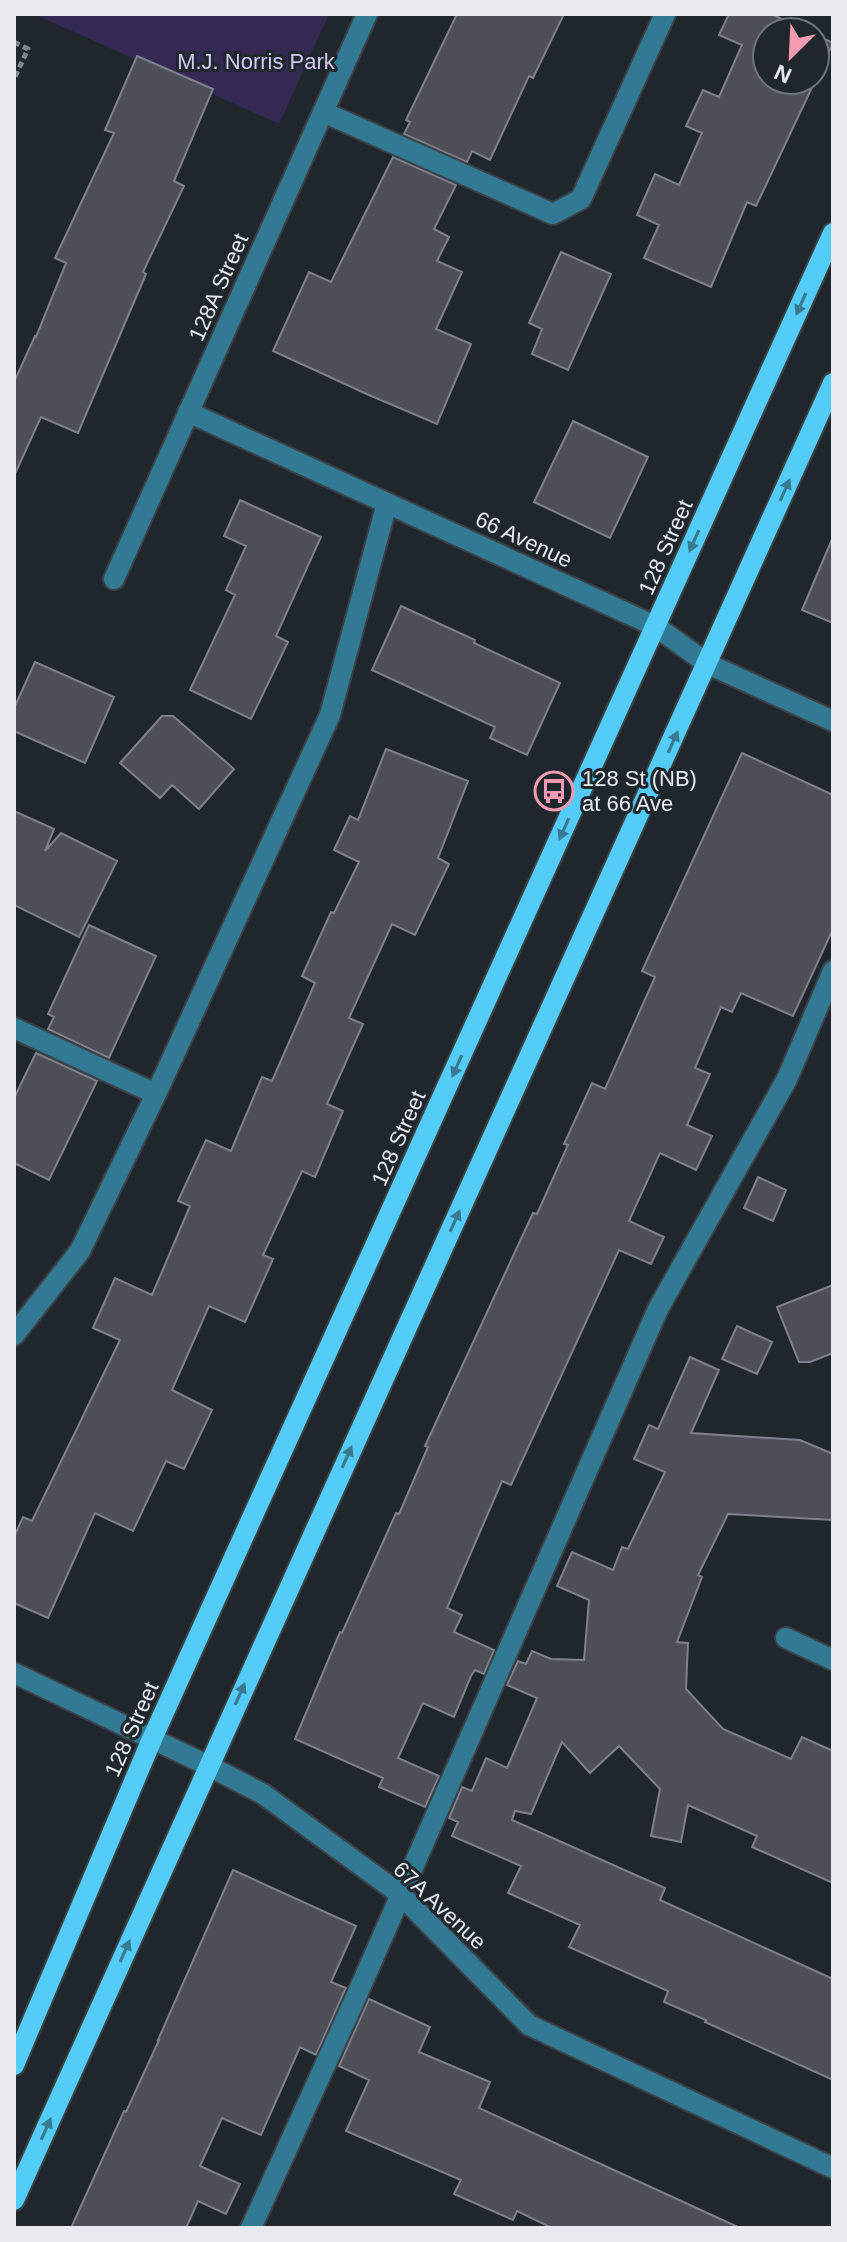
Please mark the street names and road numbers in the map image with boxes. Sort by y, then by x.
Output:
street label: 128A Street [184,230,253,345]
street label: 128 Street [633,496,698,599]
street label: 66 Avenue [472,506,576,573]
street label: 128 Street [366,1087,431,1190]
street label: 128 Street [99,1678,164,1781]
street label: 67A Avenue [388,1856,491,1954]

